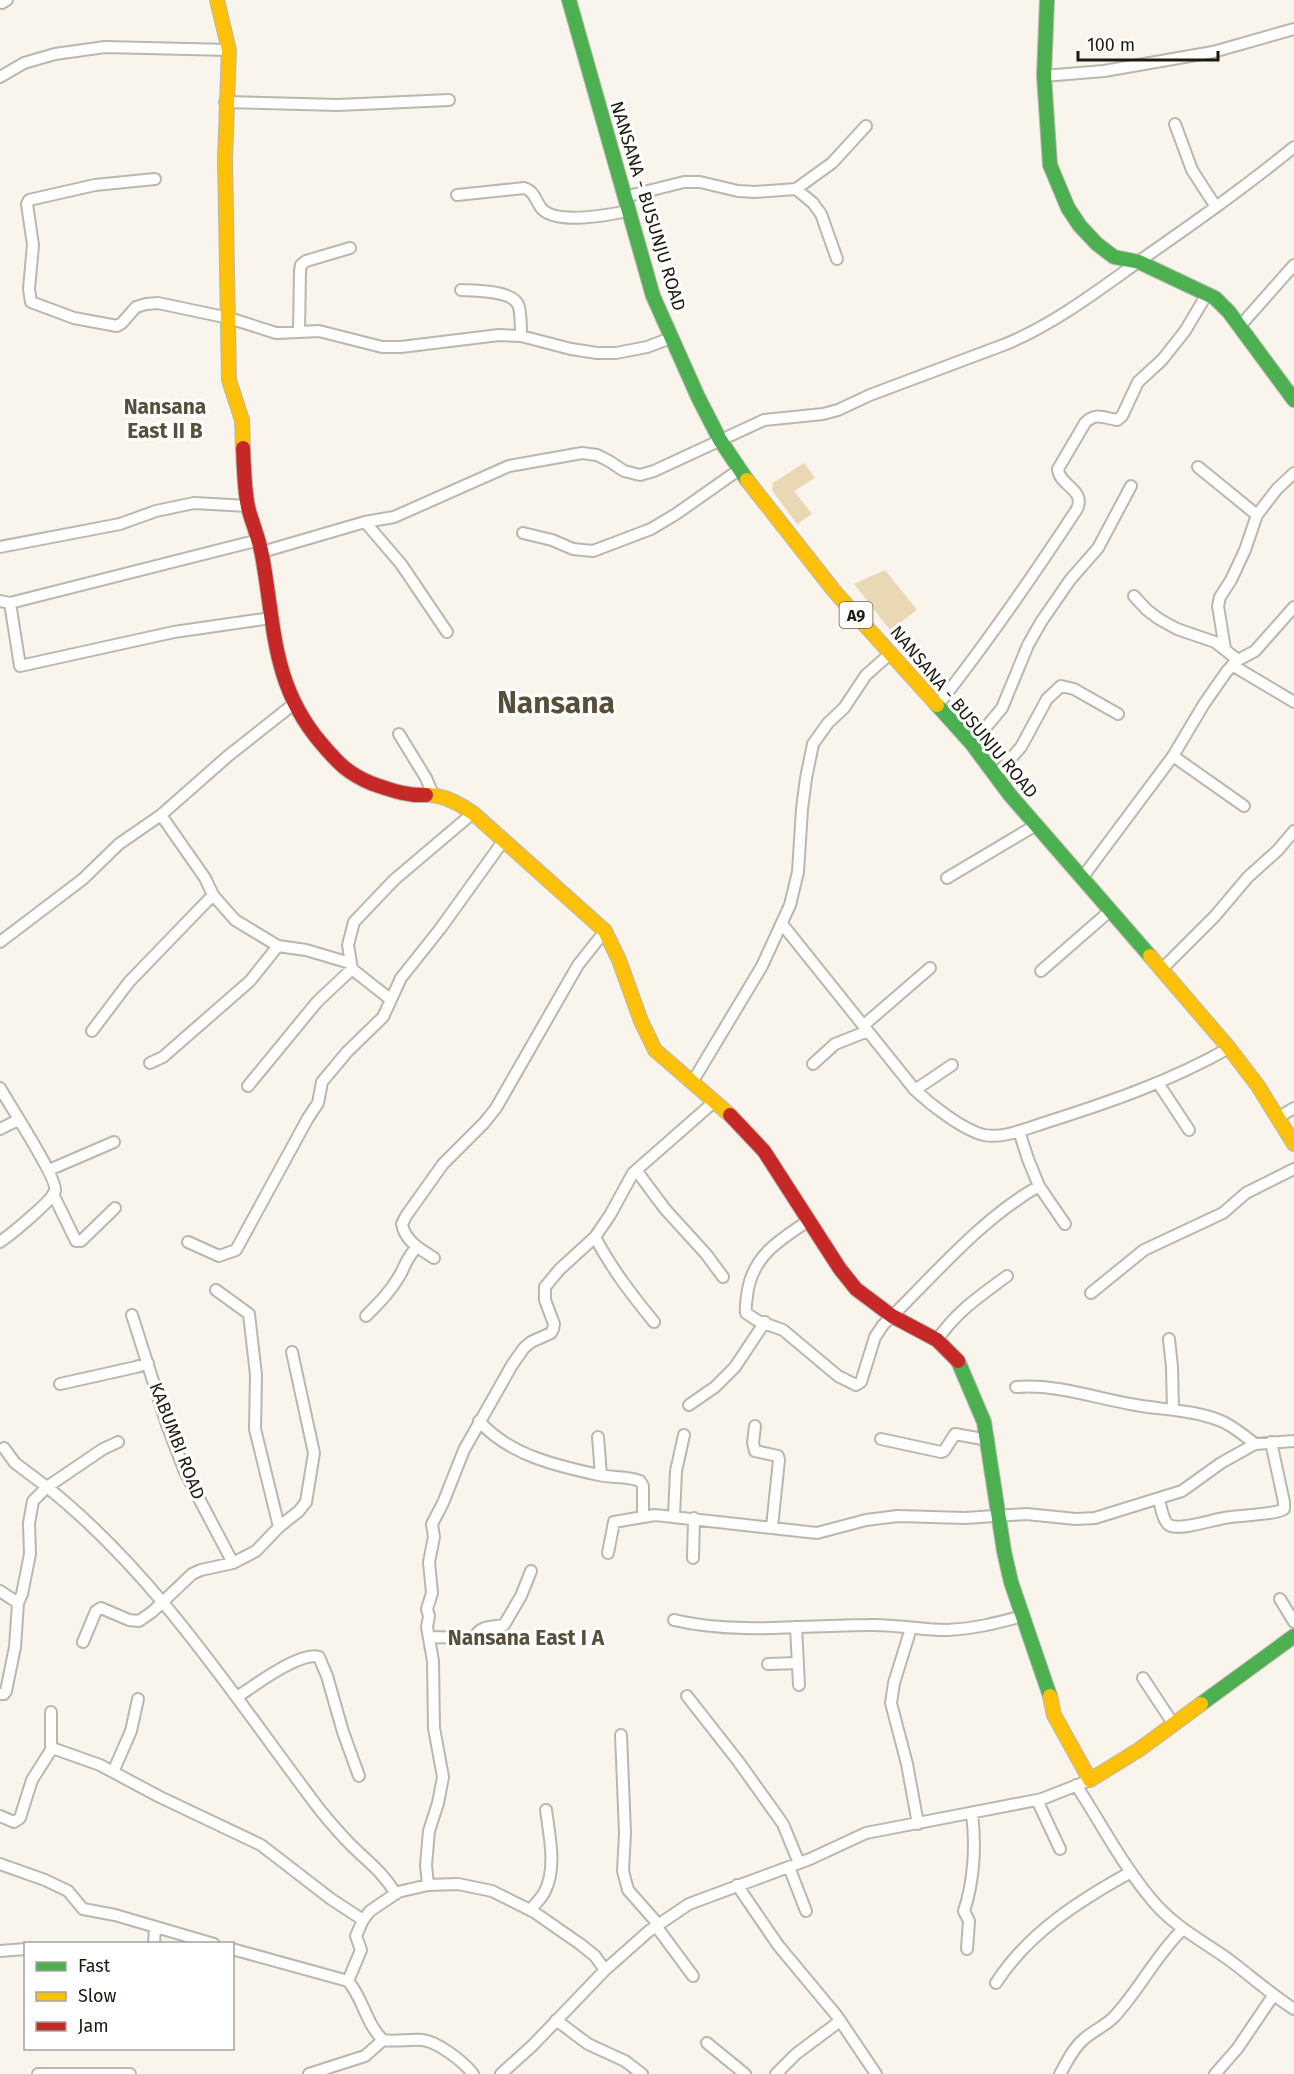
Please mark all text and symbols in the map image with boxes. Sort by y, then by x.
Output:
scale bar [1078,24,1218,62]
text: 100 m [1087,34,1135,56]
street label: NANSANA - BUSUNJU ROAD [606,98,690,314]
district label: Nansana East II B [124,394,206,444]
road number: A9 [840,602,872,628]
street label: NANSANA - BUSUNJU ROAD [885,621,1043,803]
district label: Nansana [497,685,615,721]
street label: KABUMBI ROAD [145,1379,209,1503]
district label: Nansana East I A [448,1625,605,1651]
legend [24,1942,234,2050]
text: Fast [78,1955,111,1977]
text: Slow [78,1985,117,2007]
text: Jam [78,2015,109,2037]

